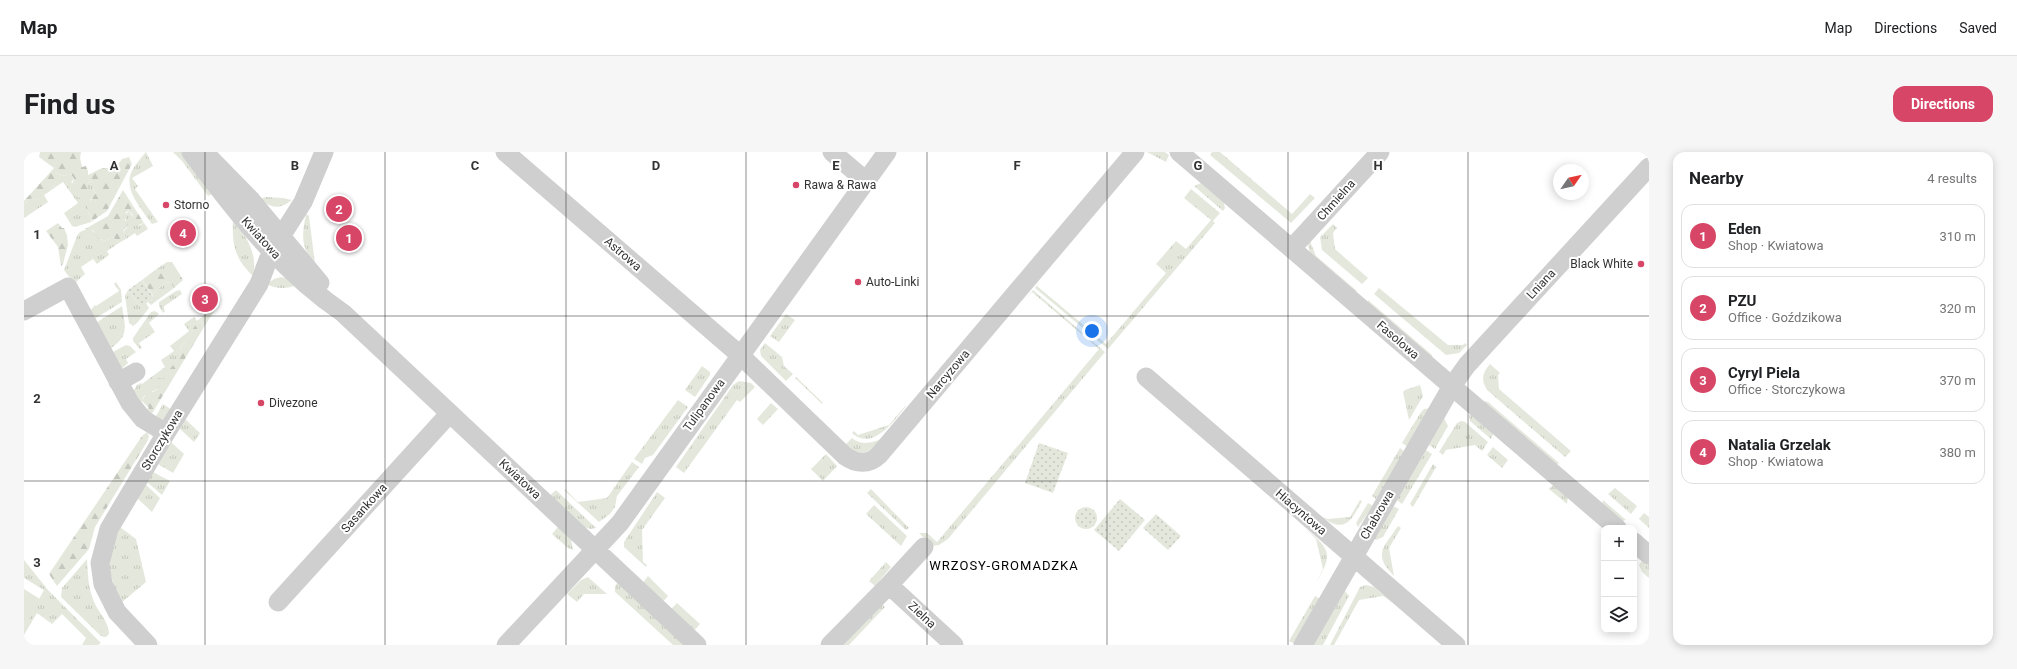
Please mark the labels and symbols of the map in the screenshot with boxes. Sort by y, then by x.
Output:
text: A [110,158,119,173]
text: B [291,158,299,173]
text: C [471,158,480,173]
text: D [652,158,660,173]
text: E [832,158,840,173]
text: F [1013,158,1021,173]
text: G [1194,158,1203,173]
text: H [1373,158,1383,173]
north arrow [1553,164,1589,200]
street label: Chmielna [1314,177,1358,223]
place label: Rawa & Rawa [804,178,876,192]
marker: Rawa & Rawa [791,180,801,190]
pin: 2 [326,194,352,224]
place label: Storno [174,198,209,212]
marker: Storno [161,200,171,210]
street label: Kwiatowa [238,214,284,262]
pin: 4 [170,218,196,248]
pin: 1 [336,223,362,253]
text: 1 [33,227,41,242]
street label: Astrowa [602,234,644,274]
place label: Black White [1570,257,1633,271]
marker: Black White [1636,259,1646,269]
street label: Lniana [1524,266,1558,302]
place label: Auto-Linki [866,275,919,289]
marker: Auto-Linki [853,277,863,287]
pin: 3 [192,284,218,314]
street label: Fasolowa [1374,318,1422,362]
your location [1082,321,1102,341]
street label: Narcyzowa [924,347,972,401]
street label: Tulipanowa [680,376,728,434]
text: 2 [33,391,41,406]
place label: Divezone [269,396,318,410]
marker: Divezone [256,398,266,408]
street label: Storczykowa [138,407,186,473]
street label: Kwiatowa [496,456,544,502]
street label: Sasankowa [338,480,390,536]
street label: Hiacyntowa [1273,486,1329,538]
street label: Chabrowa [1357,488,1397,542]
text: 3 [33,555,41,570]
district label: WRZOSY-GROMADZKA [929,558,1079,573]
street label: Zielna [905,599,939,631]

